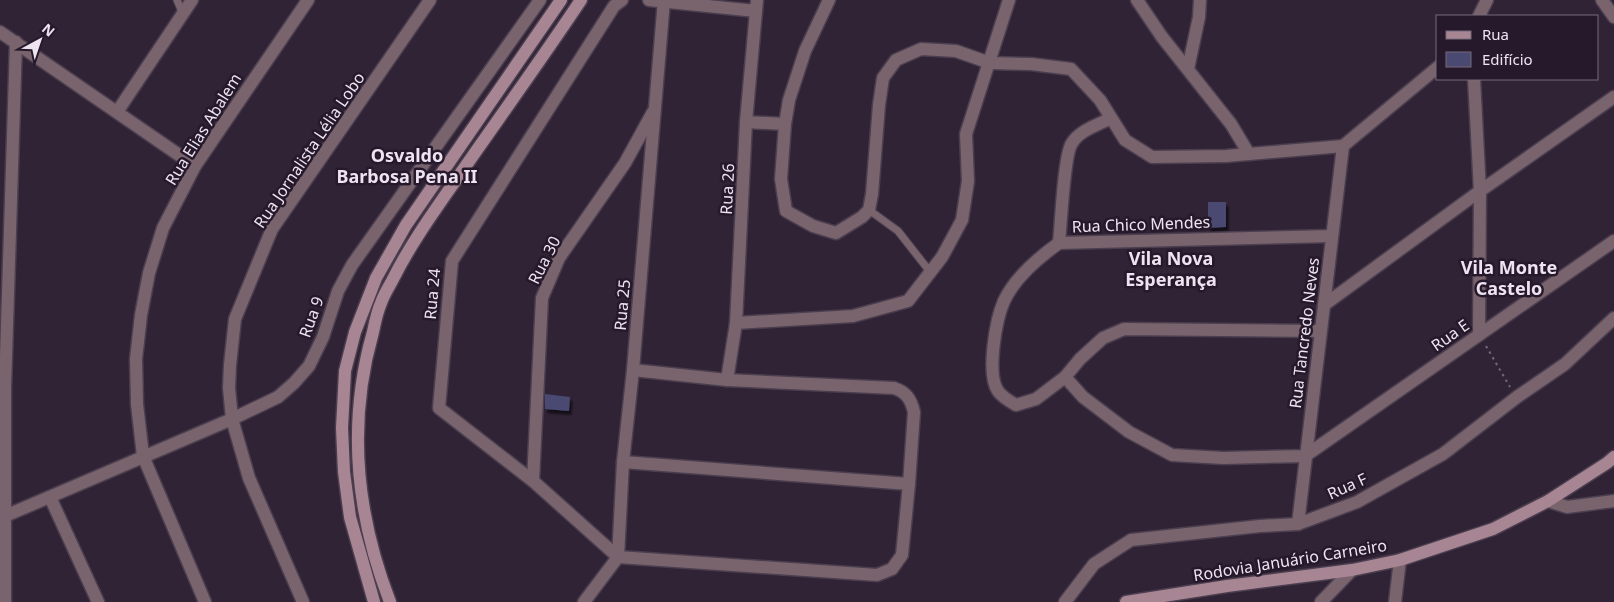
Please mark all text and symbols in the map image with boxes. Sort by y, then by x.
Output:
north arrow [15,15,65,65]
legend [1436,15,1599,80]
text: N [38,19,59,41]
text: Rua [1482,24,1509,44]
text: Edifício [1482,49,1533,69]
street label: Rua Jornalista Lélia Lobo [249,68,369,232]
street label: Rua Elias Abalem [160,69,246,189]
district label: Osvaldo Barbosa Pena II [336,143,478,188]
street label: Rua 26 [715,163,739,215]
street label: Rua Chico Mendes [1071,211,1211,237]
street label: Rua 30 [523,232,565,288]
district label: Vila Nova Esperança [1125,246,1217,291]
district label: Vila Monte Castelo [1461,255,1557,300]
street label: Rua Tancredo Neves [1284,256,1324,410]
street label: Rua 24 [419,267,445,321]
street label: Rua 25 [609,278,635,332]
street label: Rua 9 [293,293,329,341]
street label: Rua E [1427,314,1473,356]
street label: Rua F [1324,468,1370,504]
street label: Rodovia Januário Carneiro [1192,534,1388,586]

